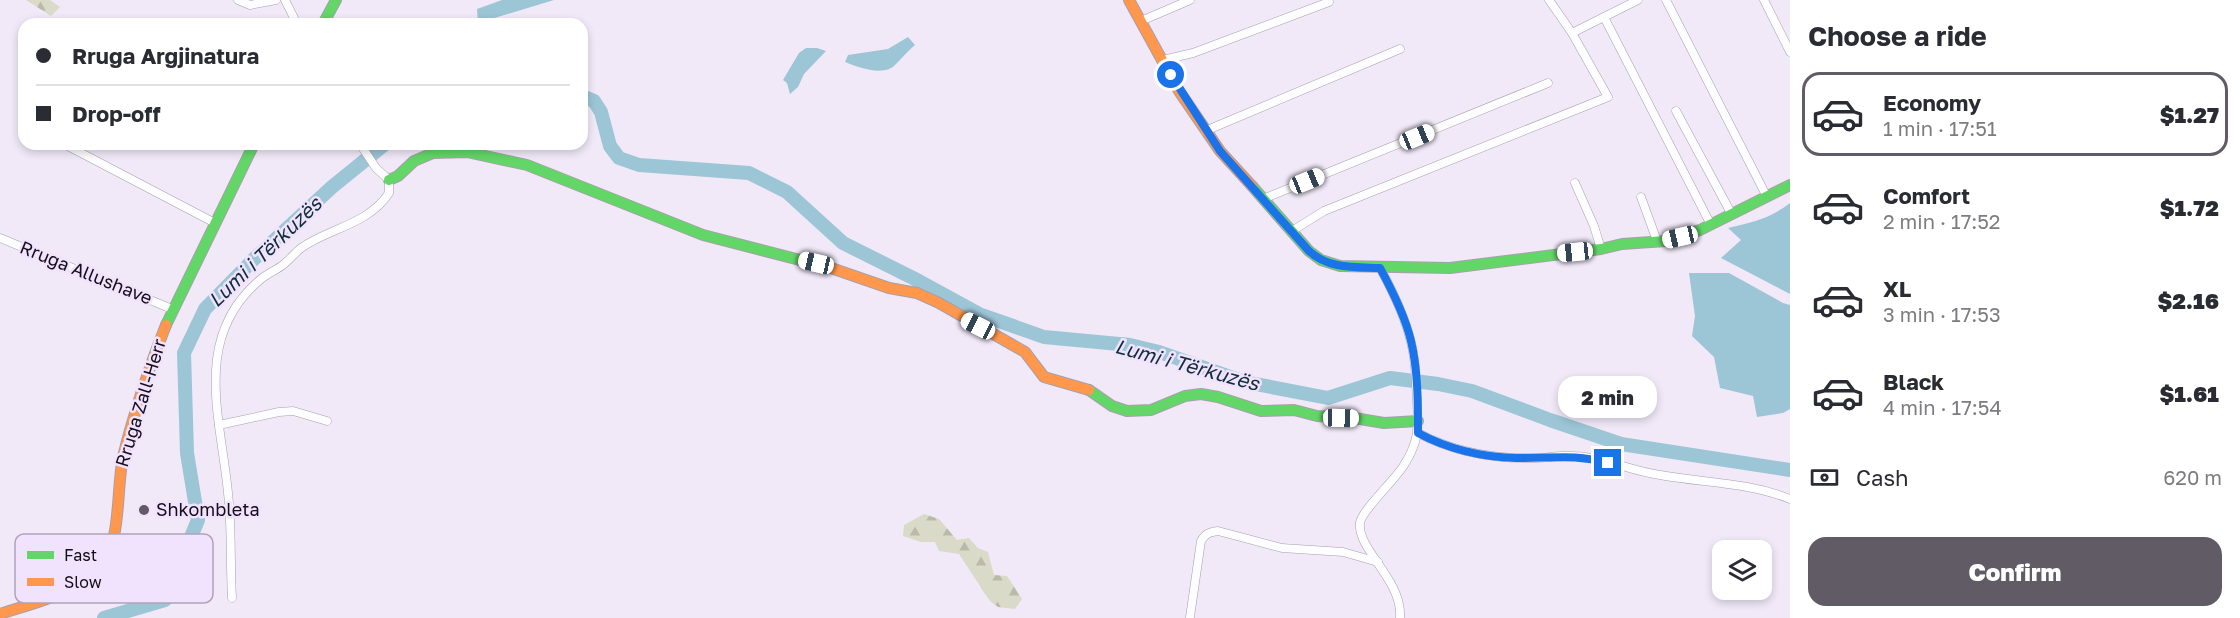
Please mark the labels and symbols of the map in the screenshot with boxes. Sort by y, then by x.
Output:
route start [1157,61,1184,88]
car [1397,122,1437,152]
car [1287,166,1327,196]
water label: Lumi i Tërkuzës [203,190,327,311]
car [1660,224,1700,250]
street label: Rruga Allushave [17,236,156,309]
car [1556,241,1594,263]
car [796,250,836,276]
car [958,310,998,342]
water label: Lumi i Tërkuzës [1113,333,1263,395]
street label: Rruga Zall-Herr [110,336,170,469]
callout: 2 min [1558,376,1658,418]
car [1323,409,1359,427]
route end [1594,449,1621,476]
place label: Shkombleta [156,498,260,520]
marker: Shkombleta [137,503,151,517]
legend [15,534,213,603]
text: Fast [64,545,97,565]
text: Slow [64,572,102,592]

